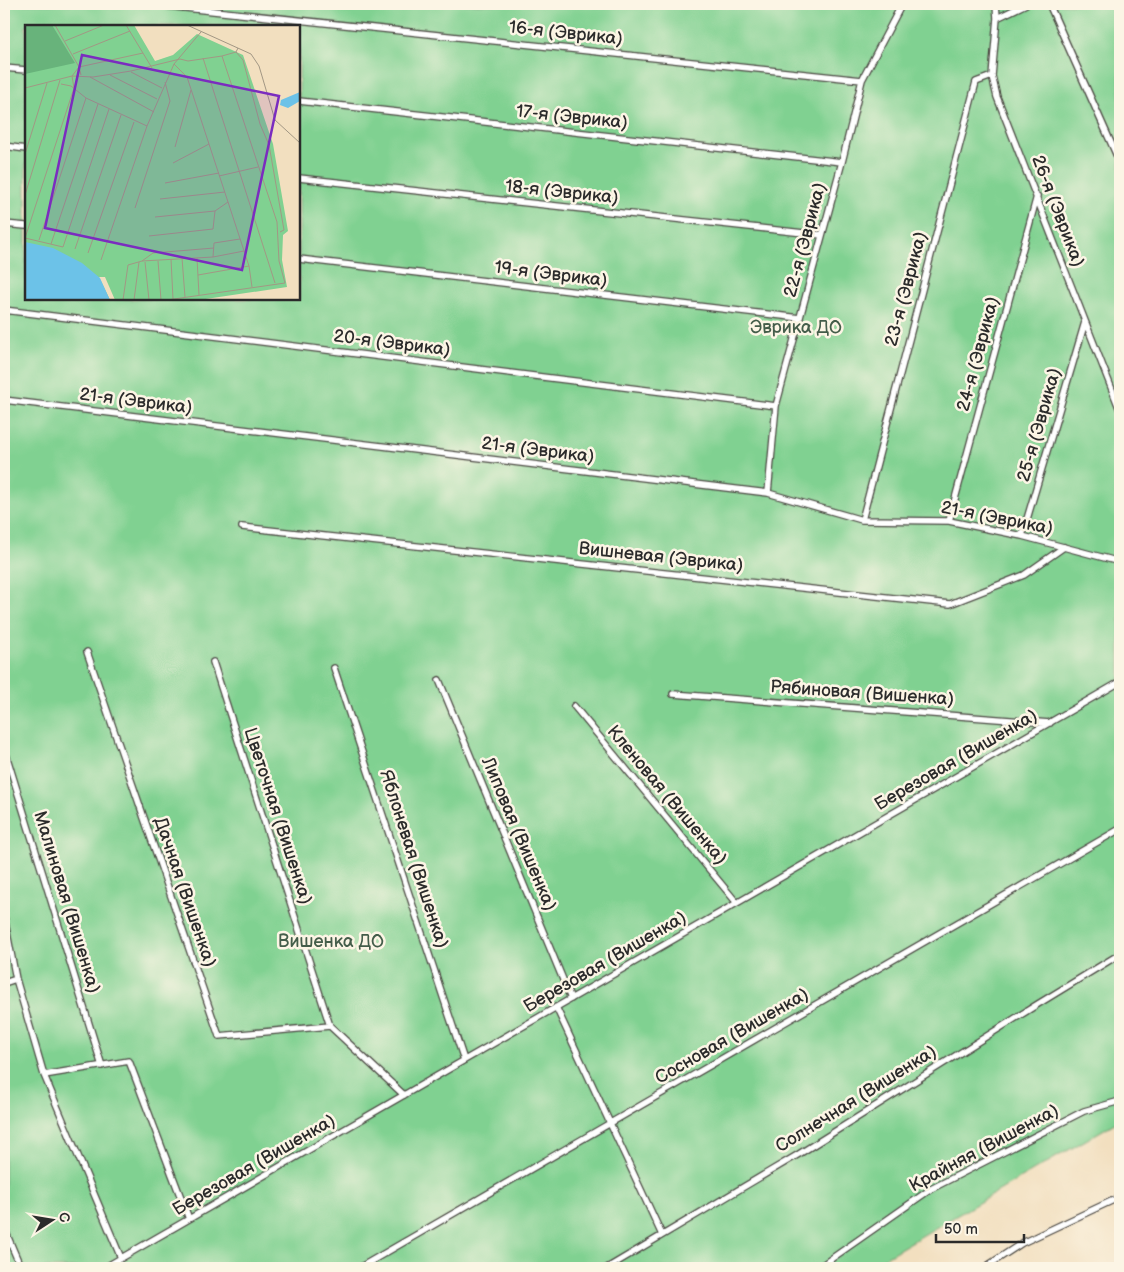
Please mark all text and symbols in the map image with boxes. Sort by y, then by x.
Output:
street label: 16-я (Эврика) [508,17,624,49]
inset map [25,25,300,300]
street label: 17-я (Эврика) [515,101,629,133]
street label: 26-я (Эврика) [1027,152,1089,270]
street label: 18-я (Эврика) [504,176,620,208]
street label: 22-я (Эврика) [780,181,830,299]
street label: 23-я (Эврика) [881,229,931,349]
street label: 19-я (Эврика) [493,257,609,291]
street label: 24-я (Эврика) [953,294,1003,414]
park label: Эврика ДО [750,317,842,338]
street label: 20-я (Эврика) [332,325,452,361]
street label: 25-я (Эврика) [1013,366,1065,484]
street label: 21-я (Эврика) [78,384,194,418]
street label: 21-я (Эврика) [480,433,596,467]
street label: 21-я (Эврика) [939,497,1055,539]
street label: Вишневая (Эврика) [578,538,744,576]
street label: Рябиновая (Вишенка) [769,676,955,710]
street label: Березовая (Вишенка) [871,705,1041,815]
street label: Кленовая (Вишенка) [603,721,731,869]
street label: Цветочная (Вишенка) [240,725,316,907]
street label: Липовая (Вишенка) [477,753,561,914]
street label: Яблоневая (Вишенка) [375,767,453,951]
street label: Малиновая (Вишенка) [29,809,105,995]
street label: Дачная (Вишенка) [150,814,220,970]
street label: Березовая (Вишенка) [520,907,690,1017]
park label: Вишенка ДО [278,931,384,952]
street label: Сосновая (Вишенка) [652,984,812,1088]
street label: Солнечная (Вишенка) [772,1041,940,1157]
street label: Крайняя (Вишенка) [906,1100,1062,1196]
street label: Березовая (Вишенка) [169,1110,339,1220]
north arrow [28,1194,78,1244]
text: С [55,1211,74,1224]
scale bar [936,1212,1024,1244]
text: 50 m [944,1220,978,1239]

